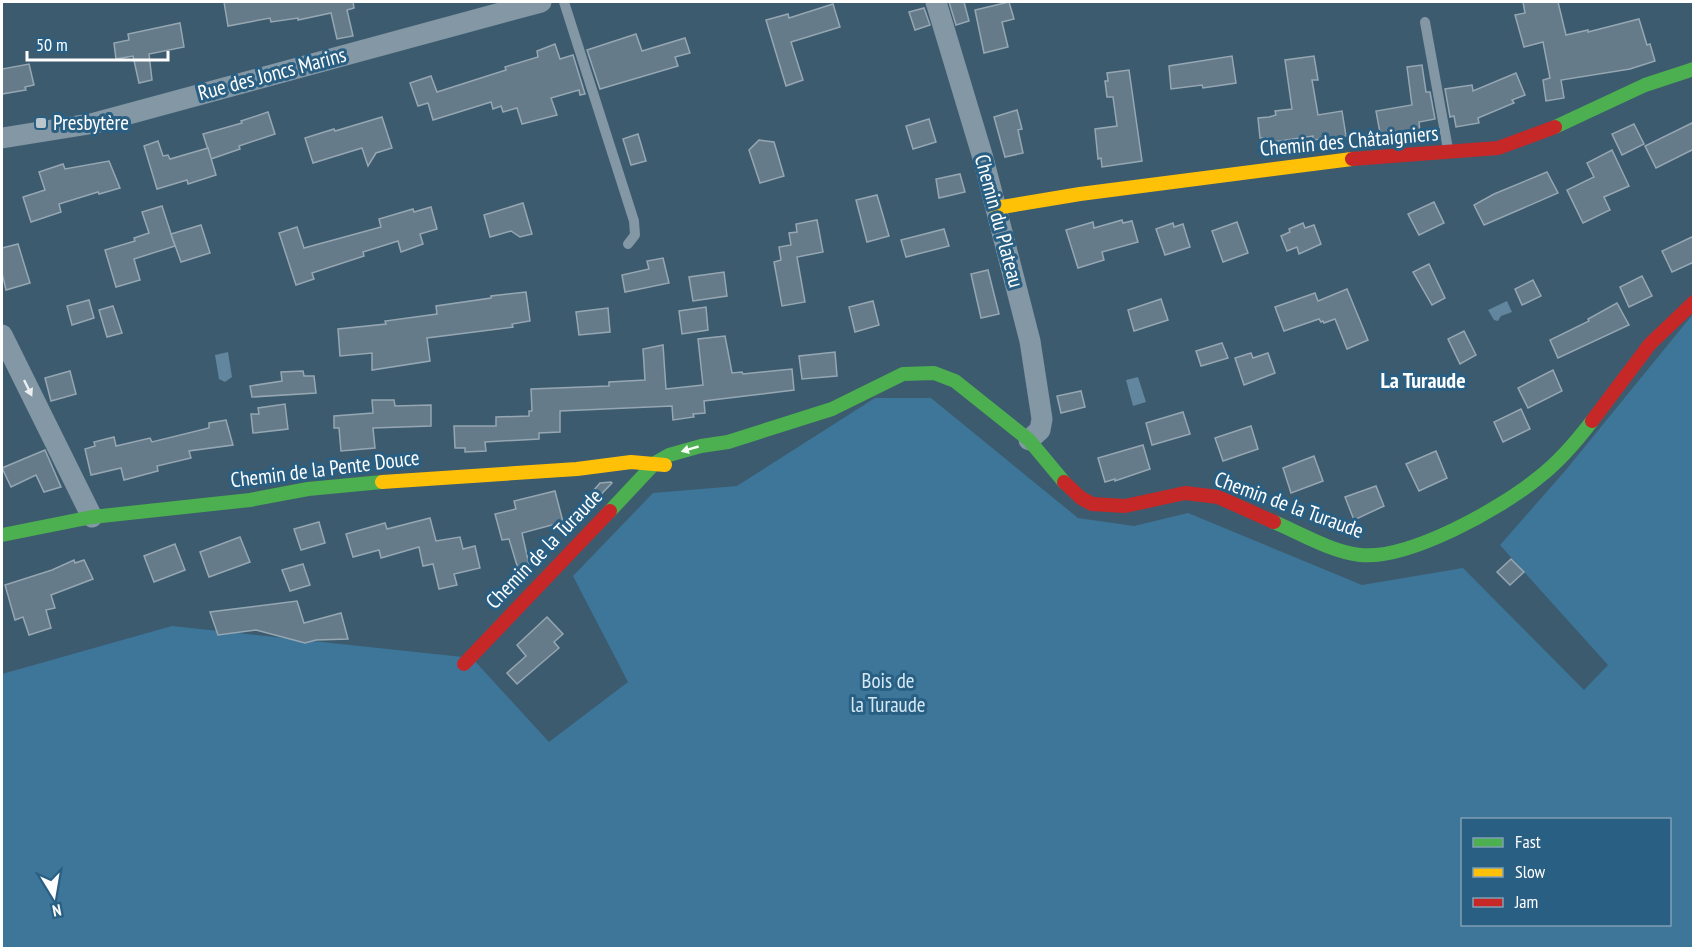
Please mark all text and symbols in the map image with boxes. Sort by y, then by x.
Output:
scale bar [27,24,168,62]
text: 50 m [36,33,68,56]
street label: Rue des Joncs Marins [195,41,349,106]
place label: Presbytère [53,109,129,136]
marker: Presbytère [34,116,48,130]
street label: Chemin des Châtaigniers [1259,119,1439,162]
street label: Chemin du Plateau [969,151,1030,290]
district label: La Turaude [1380,366,1466,394]
one-way arrow [23,379,33,396]
street label: Chemin de la Pente Douce [229,444,421,493]
one-way arrow [681,445,699,454]
street label: Chemin de la Turaude [1211,465,1367,544]
street label: Chemin de la Turaude [480,483,608,614]
park label: Bois de la Turaude [851,667,925,718]
legend [1461,818,1671,926]
text: Fast [1515,830,1541,853]
text: Slow [1515,860,1546,883]
north arrow [24,866,84,926]
text: Jam [1514,890,1538,913]
text: N [51,900,63,921]

